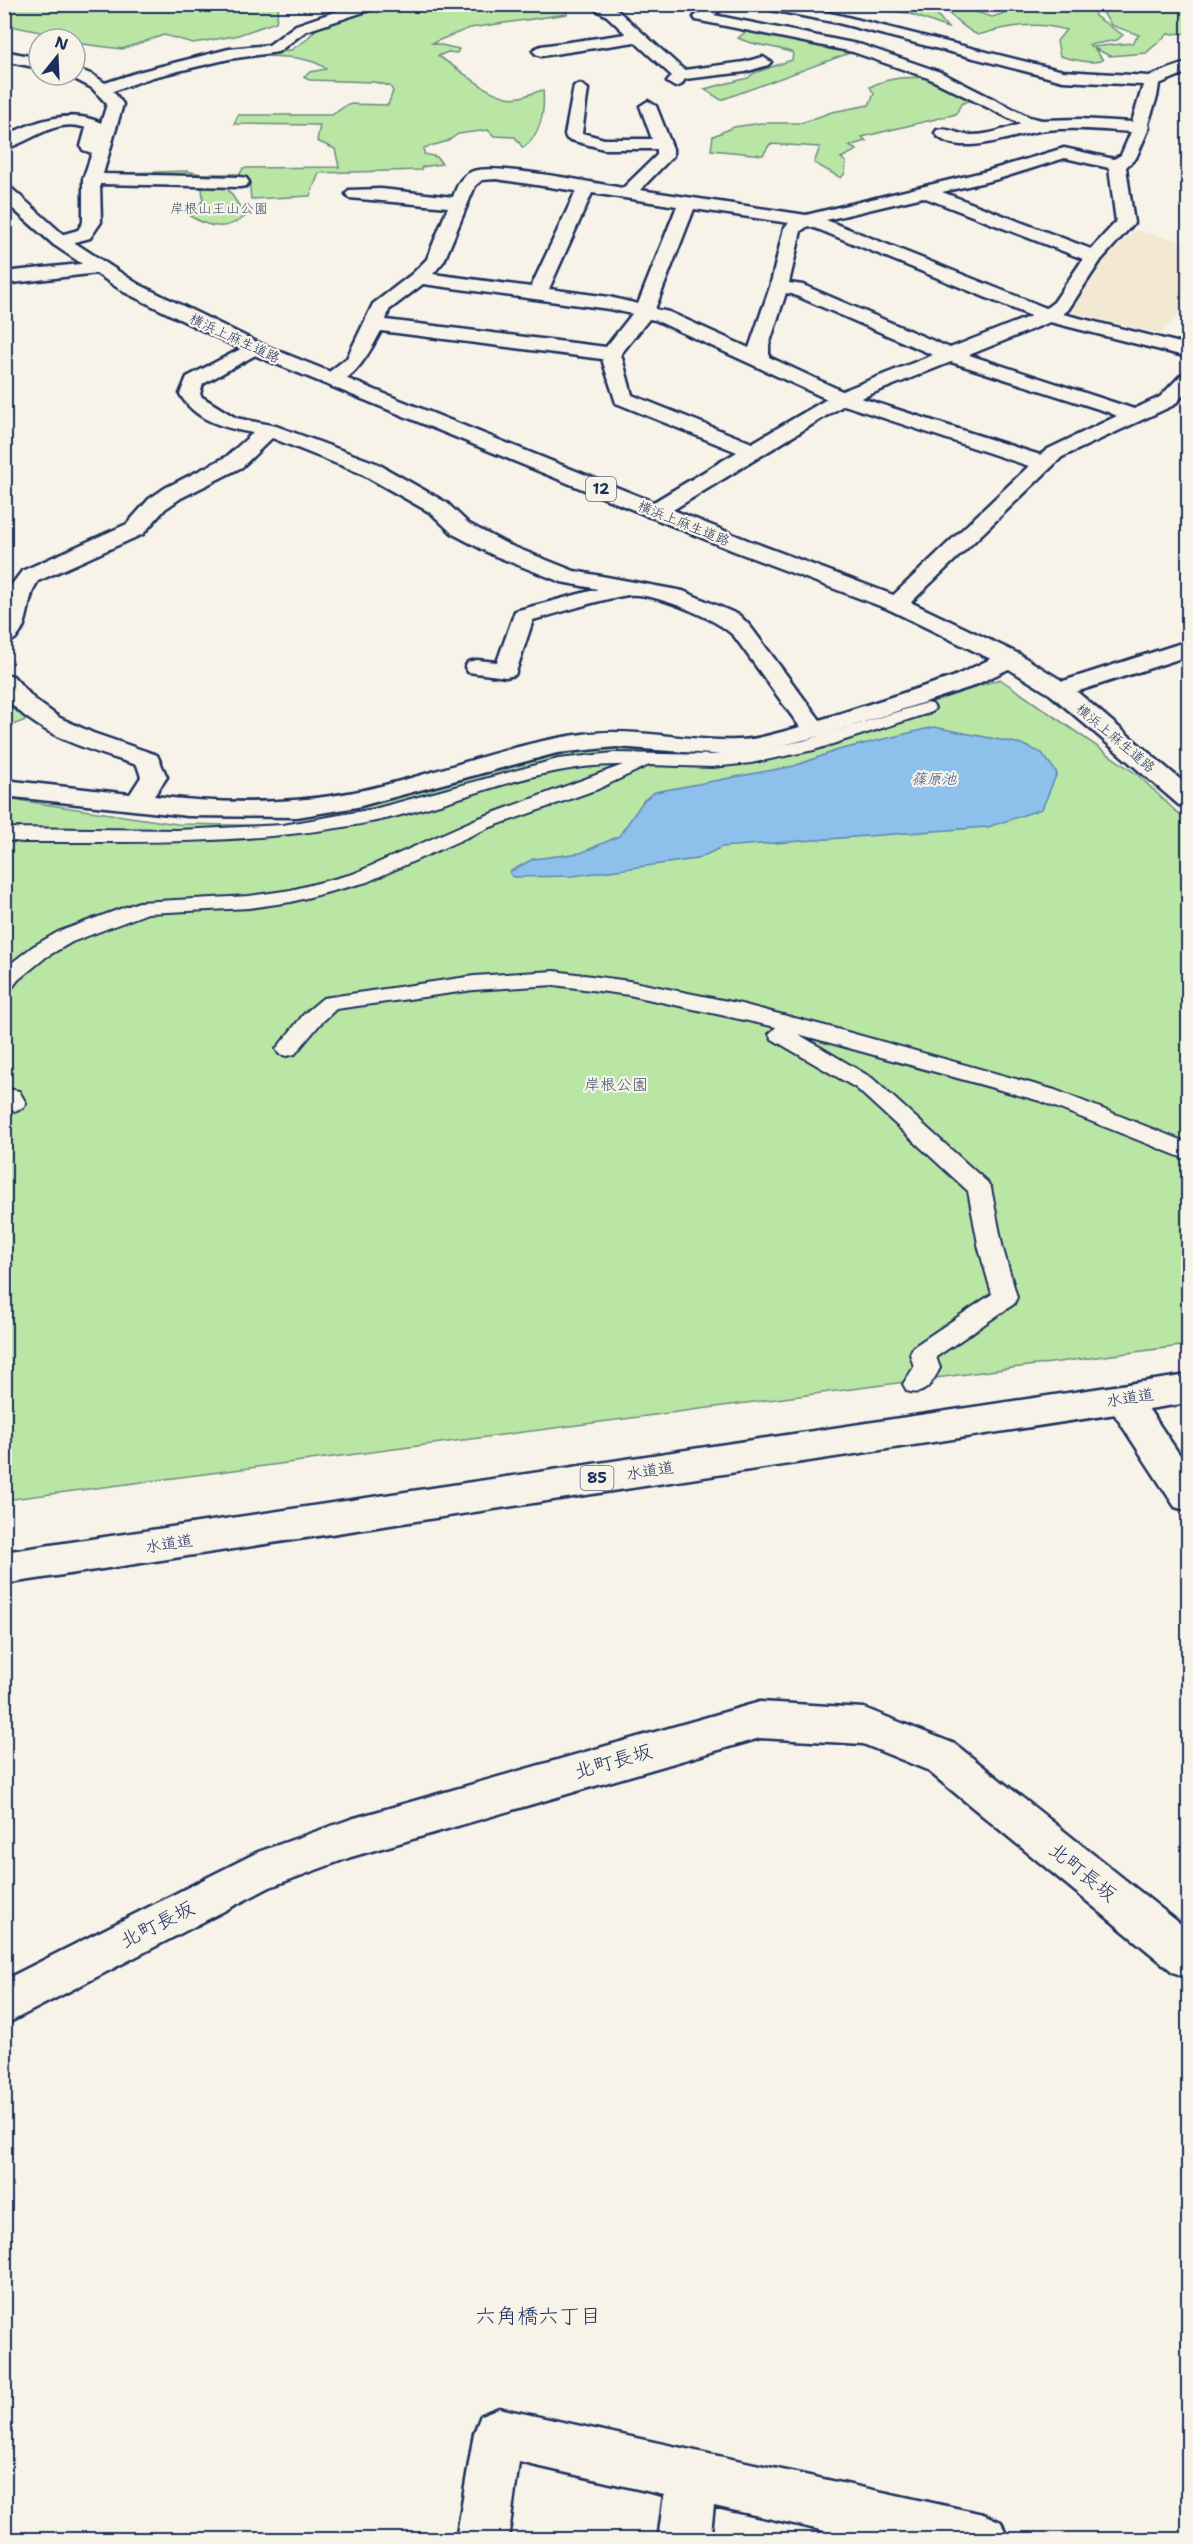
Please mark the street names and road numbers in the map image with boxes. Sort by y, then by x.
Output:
street label: 横浜上麻生道路 [187,309,283,367]
road number: 12 [586,477,616,501]
street label: 横浜上麻生道路 [635,496,733,550]
street label: 横浜上麻生道路 [1073,700,1159,776]
street label: 水道道 [1105,1383,1155,1412]
street label: 水道道 [625,1456,675,1485]
road number: 85 [580,1466,614,1490]
street label: 水道道 [144,1529,194,1558]
street label: 北町長坂 [571,1737,655,1785]
street label: 北町長坂 [1044,1837,1122,1907]
street label: 北町長坂 [115,1894,199,1954]

